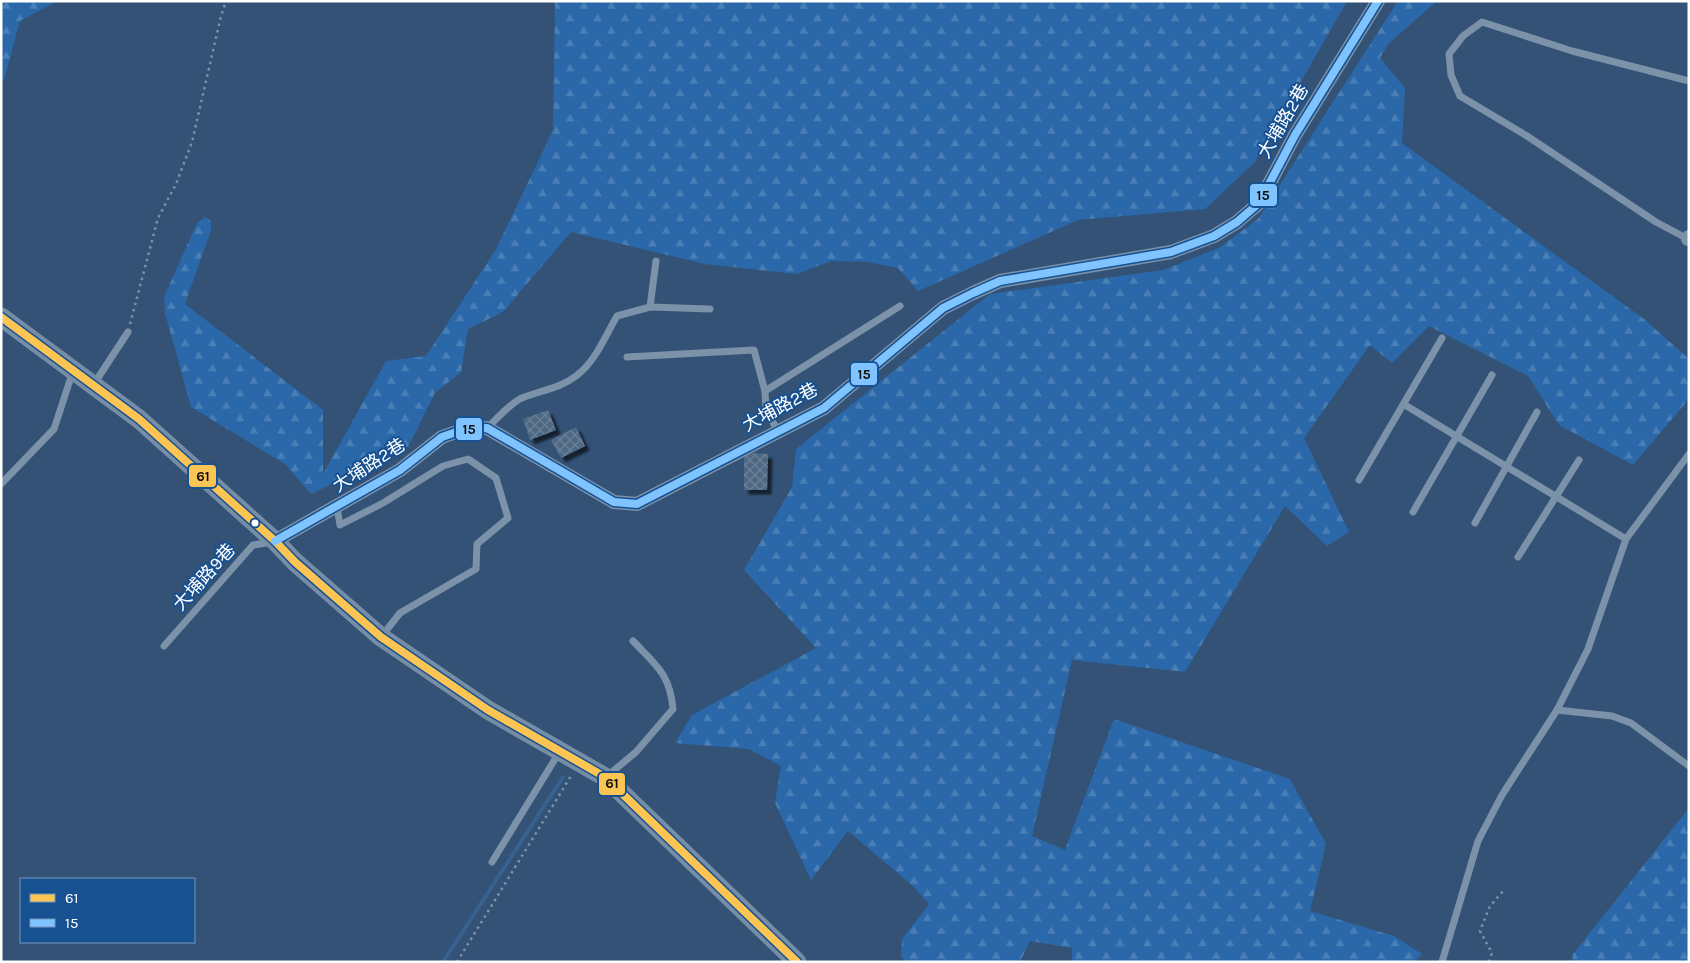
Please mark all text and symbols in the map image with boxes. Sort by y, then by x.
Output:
street label: 大埔路2巷 [1253,80,1313,162]
line badge: 15 [1249,183,1278,207]
text: 15 [1256,187,1270,204]
line badge: 15 [850,362,878,386]
text: 15 [857,366,871,383]
street label: 大埔路2巷 [738,378,822,436]
line badge: 15 [455,417,483,441]
text: 15 [462,421,476,438]
street label: 大埔路2巷 [328,433,410,497]
line badge: 61 [188,464,217,488]
text: 61 [196,468,210,485]
unlabelled marker [250,518,260,528]
street label: 大埔路9巷 [168,539,240,615]
line badge: 61 [598,772,626,796]
text: 61 [605,775,619,792]
legend [20,878,195,943]
text: 61 [65,889,79,907]
text: 15 [65,914,78,932]

